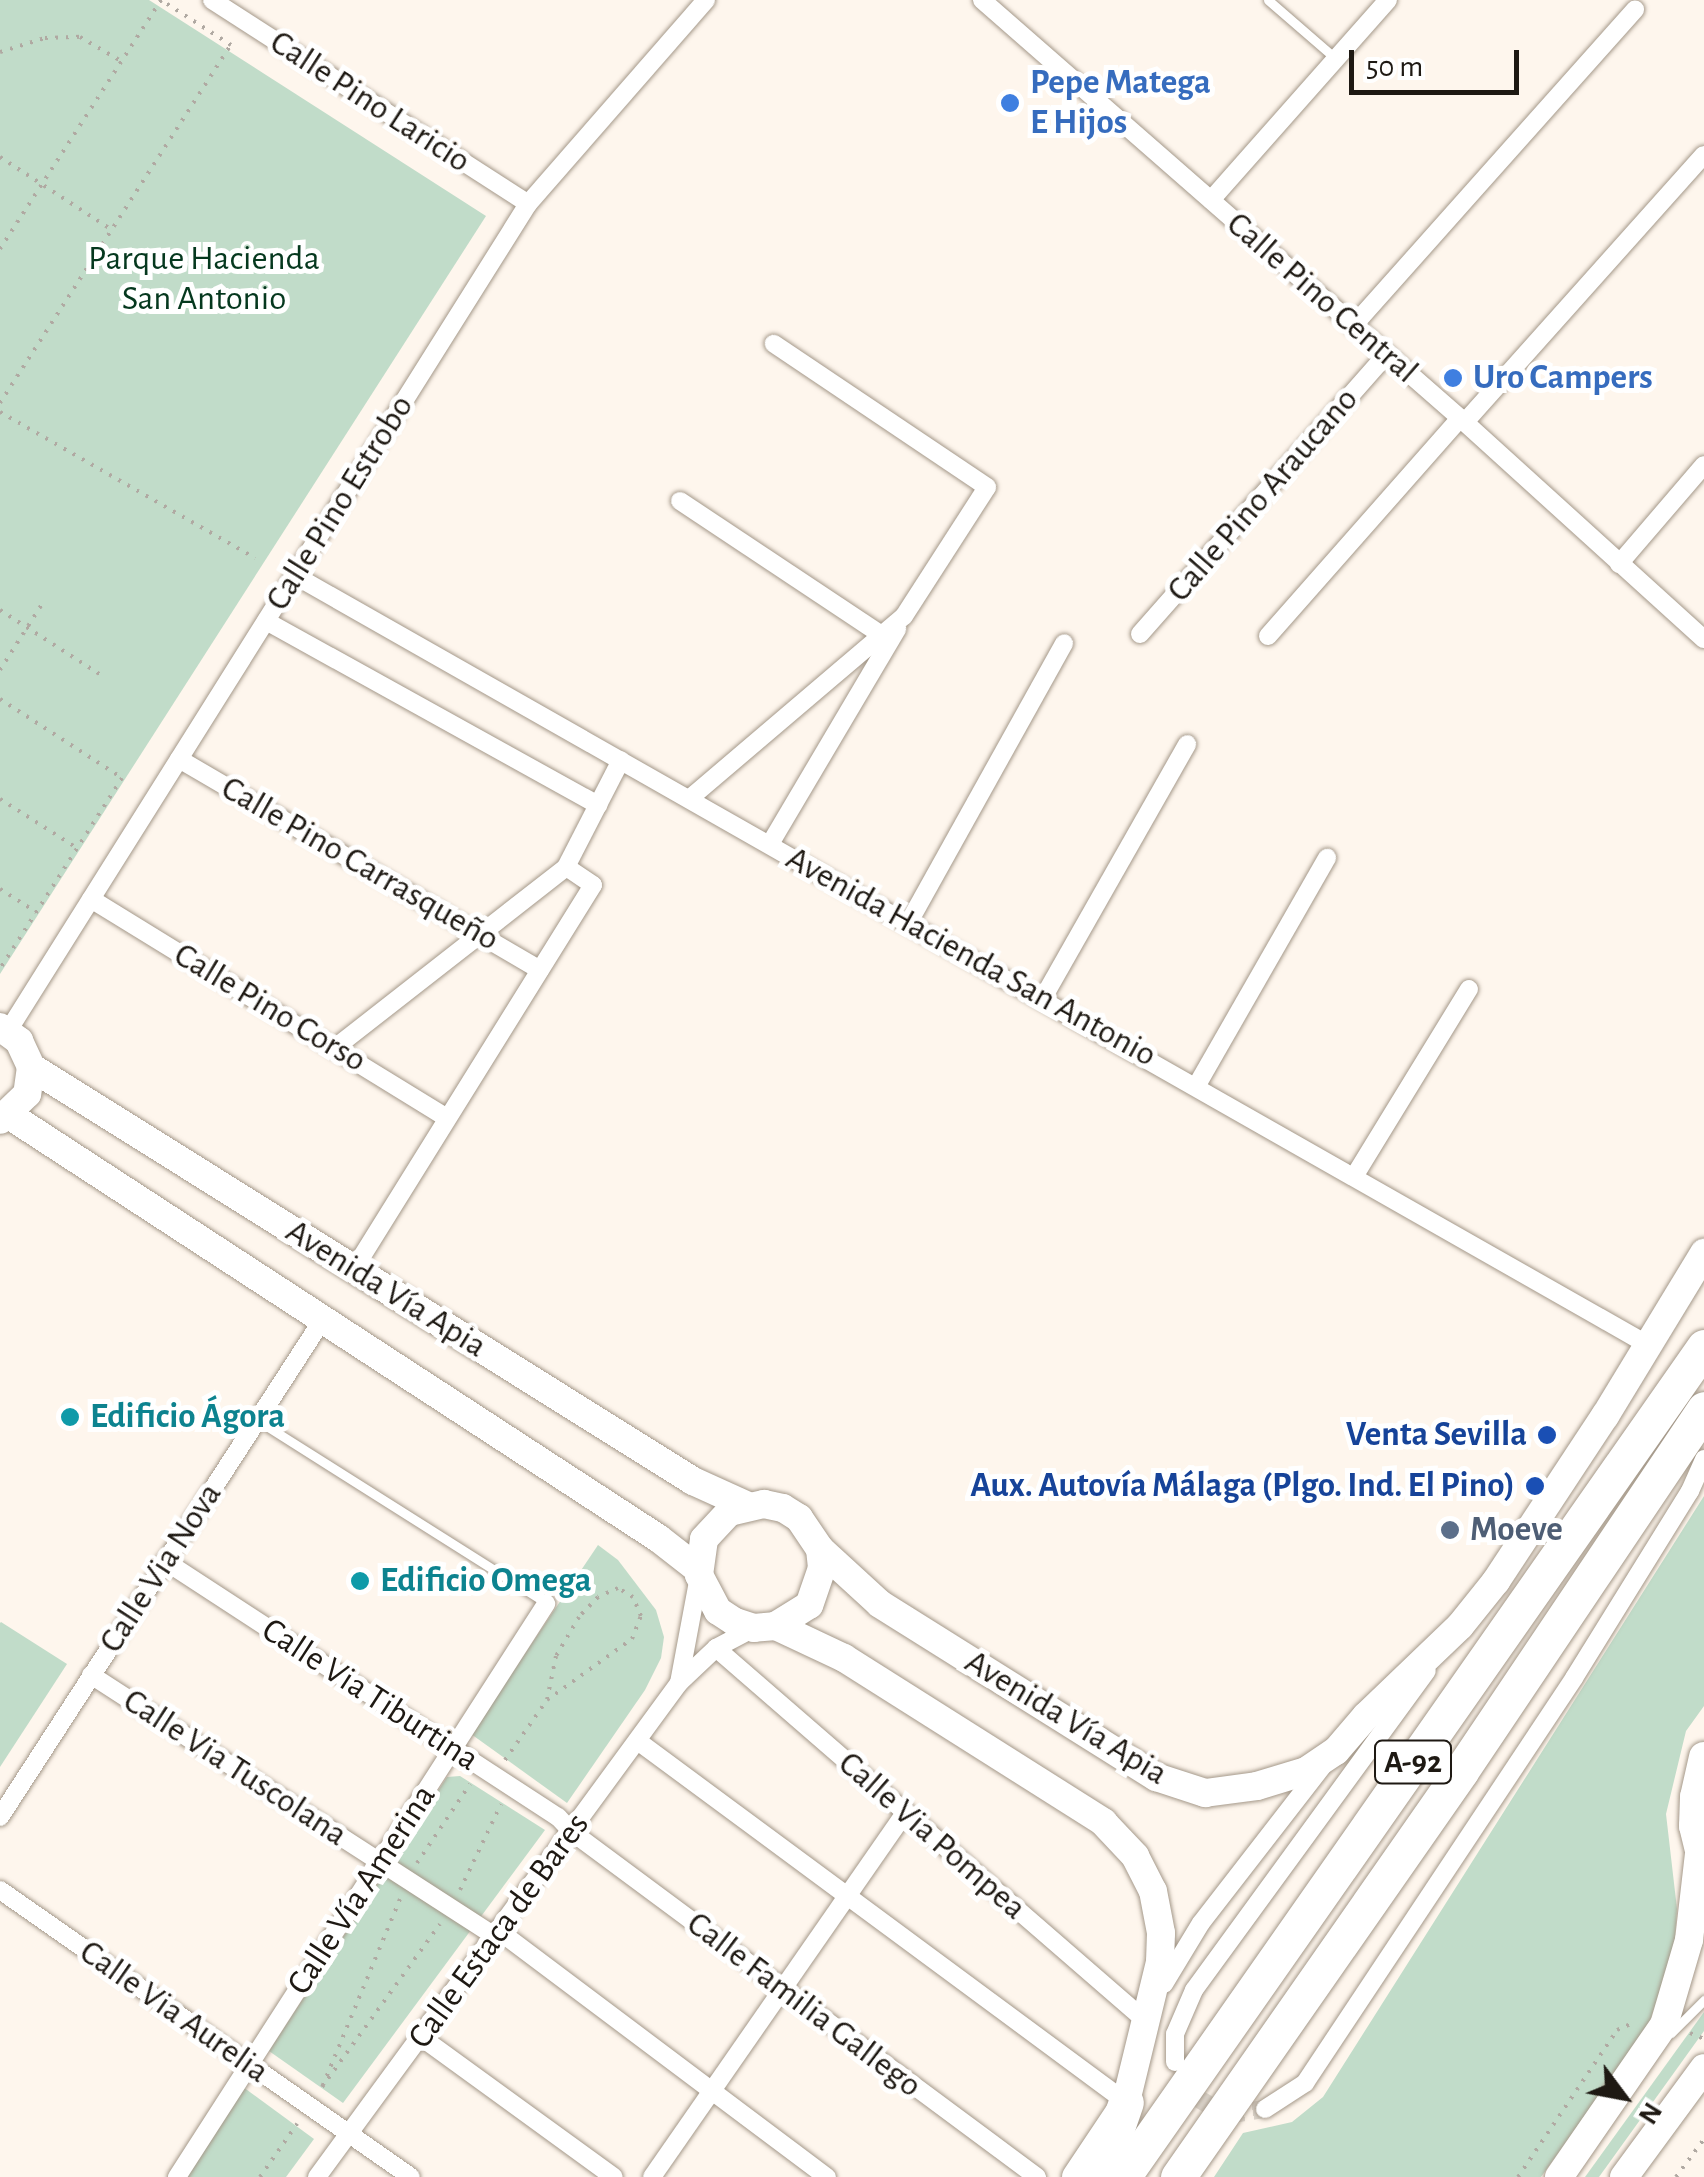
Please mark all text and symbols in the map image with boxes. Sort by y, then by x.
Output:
street label: Calle Pino Laricio [262,22,478,182]
scale bar [1354,30,1524,92]
text: 50 m [1366,52,1423,82]
place label: Pepe Matega E Hijos [1030,62,1211,144]
marker: Pepe Matega E Hijos [999,92,1021,114]
street label: Calle Pino Central [1218,203,1426,393]
park label: Parque Hacienda San Antonio [88,238,320,320]
place label: Uro Campers [1473,357,1653,399]
marker: Uro Campers [1442,367,1464,389]
street label: Calle Pino Araucano [1158,379,1368,611]
street label: Calle Pino Estrobo [257,388,423,618]
street label: Calle Pino Carrasqueño [214,767,506,961]
street label: Avenida Hacienda San Antonio [779,838,1163,1076]
street label: Calle Pino Corso [166,934,374,1082]
street label: Avenida Vía Apia [278,1211,494,1367]
place label: Edificio Ágora [90,1396,285,1438]
marker: Edificio Ágora [59,1406,81,1428]
place label: Venta Sevilla [1346,1414,1527,1456]
marker: Venta Sevilla [1536,1424,1558,1446]
place label: Aux. Autovía Málaga (Plgo. Ind. El Pino) [970,1465,1515,1507]
street label: Calle Via Nova [91,1475,231,1661]
marker: Aux. Autovía Málaga (Plgo. Ind. El Pino) [1524,1475,1546,1497]
place label: Moeve [1470,1509,1563,1551]
marker: Moeve [1439,1519,1461,1541]
place label: Edificio Omega [380,1560,592,1602]
marker: Edificio Omega [349,1570,371,1592]
street label: Calle Via Tiburtina [254,1609,486,1781]
street label: Avenida Vía Apia [957,1641,1175,1795]
street label: Calle Via Tuscolana [115,1680,355,1856]
road number: A-92 [1373,1735,1453,1789]
street label: Calle Via Pompea [829,1743,1035,1929]
street label: Calle Vía Amerina [279,1777,445,2003]
street label: Calle Estaca de Bares [399,1805,599,2057]
street label: Calle Familia Gallego [678,1903,930,2107]
street label: Calle Via Aurelia [71,1931,277,2093]
north arrow [1574,2047,1674,2147]
text: N [1632,2097,1666,2129]

